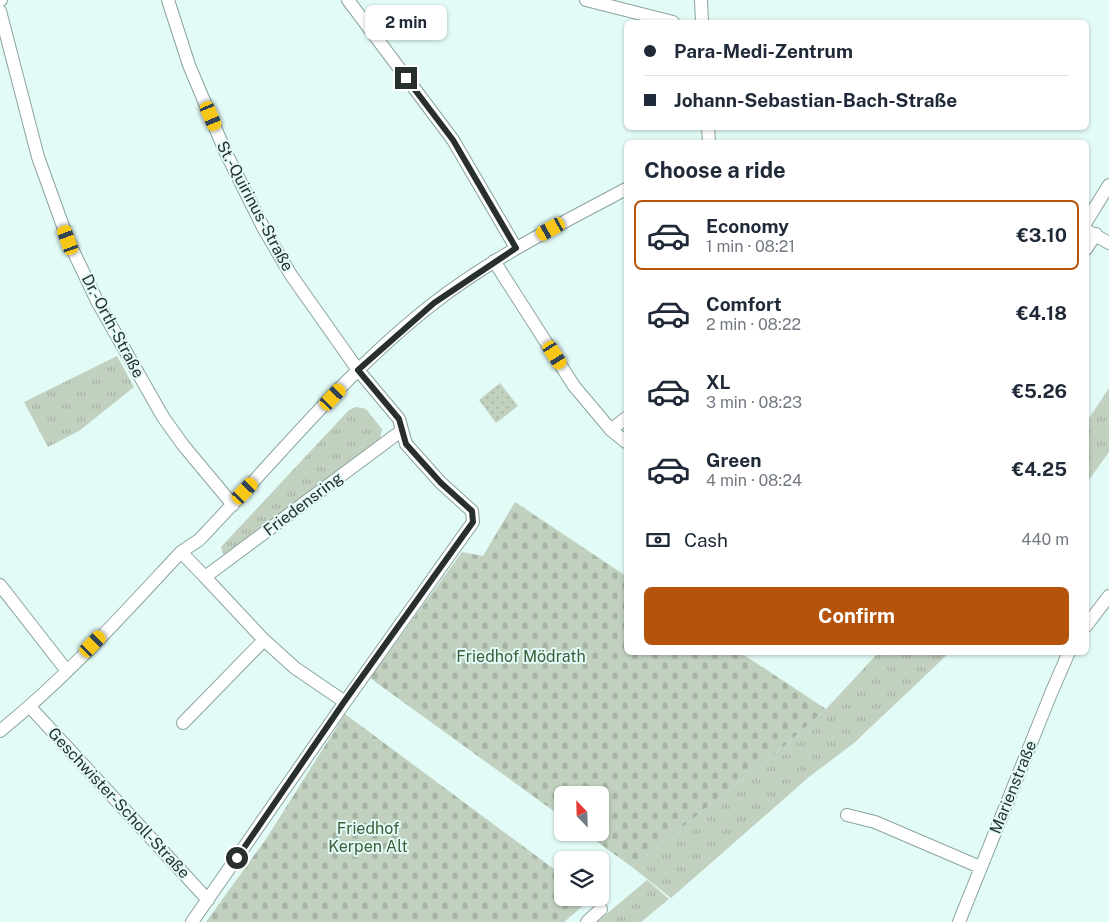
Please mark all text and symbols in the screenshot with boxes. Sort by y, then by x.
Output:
callout: 2 min [365,5,447,40]
text: 2 min [385,13,427,32]
text: Para-Medi-Zentrum [674,40,853,62]
route end [395,67,417,89]
text: Johann-Sebastian-Bach-Straße [674,89,957,111]
car [198,99,223,133]
street label: St.-Quirinus-Straße [213,138,297,274]
text: Choose a ride [644,157,786,183]
icon: car [646,213,691,258]
car [534,215,567,243]
text: Economy [706,215,789,237]
car [55,223,80,257]
text: €3.10 [1016,224,1067,246]
text: 1 min · 08:21 [706,237,795,256]
street label: Dr.-Orth-Straße [78,271,148,381]
icon: car [646,291,691,336]
text: Comfort [706,293,782,315]
text: €4.18 [1016,302,1067,324]
text: 2 min · 08:22 [706,315,801,334]
car [540,338,569,372]
icon: car [646,369,691,414]
text: XL [706,371,731,393]
text: €5.26 [1012,380,1067,402]
car [317,381,348,413]
text: 3 min · 08:23 [706,393,802,412]
icon: car [646,447,691,492]
text: Green [706,449,761,471]
text: €4.25 [1012,458,1067,480]
street label: Friedensring [260,468,346,540]
text: 4 min · 08:24 [706,471,802,490]
car [229,475,260,507]
icon: cash [644,526,672,554]
text: Cash [684,529,728,551]
text: 440 m [1021,530,1069,549]
button: Confirm [644,587,1069,645]
car [77,628,108,660]
park label: Friedhof Mödrath [456,647,586,666]
street label: Geschwister-Scholl-Straße [44,724,194,882]
street label: Marienstraße [986,738,1040,836]
north arrow [554,786,609,841]
map controls [554,786,609,906]
park label: Friedhof Kerpen Alt [328,819,408,856]
route start [226,847,248,869]
button: layers [554,851,609,906]

